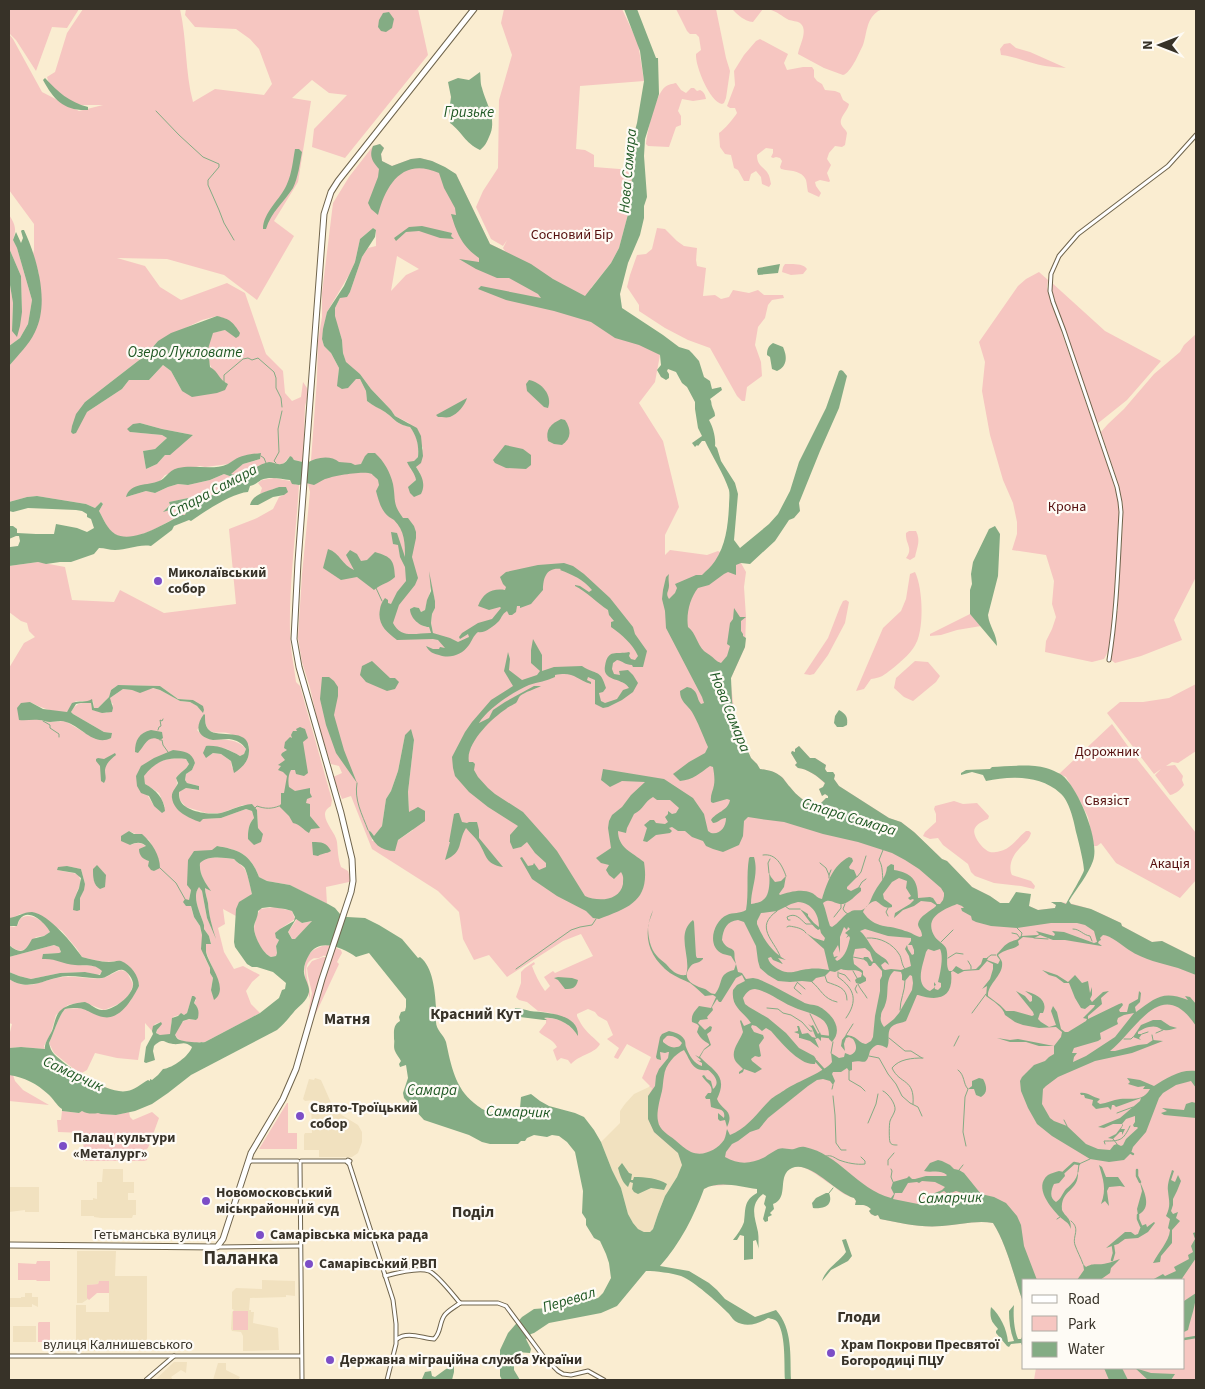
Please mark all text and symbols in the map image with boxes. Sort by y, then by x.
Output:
north arrow [1135,20,1185,70]
text: N [1138,40,1158,50]
water label: Гризьке [444,102,494,123]
water label: Нова Самара [614,128,642,214]
park label: Сосновий Бір [531,225,613,245]
water label: Озеро Лукловате [128,342,242,363]
water label: Стара Самара [165,459,261,523]
park label: Крона [1048,497,1086,517]
place label: Миколаївський собор [168,563,266,599]
marker: Миколаївський собор [152,575,164,587]
water label: Нова Самара [704,669,756,755]
park label: Дорожник [1075,742,1139,762]
park label: Связіст [1085,791,1130,811]
water label: Стара Самара [799,793,899,841]
park label: Акація [1150,854,1190,874]
district label: Красний Кут [430,1003,522,1025]
district label: Матня [324,1008,370,1030]
water label: Самарчик [39,1051,107,1097]
water label: Самара [407,1080,457,1101]
place label: Свято-Троїцький собор [310,1098,418,1134]
water label: Самарчик [486,1100,551,1124]
marker: Свято-Троїцький собор [294,1110,306,1122]
place label: Палац культури «Металург» [73,1128,175,1164]
marker: Палац культури «Металург» [57,1140,69,1152]
place label: Новомосковський міськрайонний суд [216,1183,340,1219]
water label: Самарчик [918,1187,983,1209]
marker: Новомосковський міськрайонний суд [200,1195,212,1207]
district label: Поділ [452,1201,494,1223]
street label: Гетьманська вулиця [93,1225,217,1245]
place label: Самарівська міська рада [270,1225,428,1245]
marker: Самарівська міська рада [254,1229,266,1241]
district label: Паланка [204,1245,278,1272]
place label: Самарівський РВП [319,1254,437,1274]
marker: Самарівський РВП [303,1258,315,1270]
legend [1022,1279,1185,1369]
water label: Перевал [540,1282,598,1318]
text: Road [1068,1289,1100,1310]
district label: Глоди [837,1306,881,1328]
text: Park [1068,1314,1097,1335]
street label: вулиця Калнишевського [43,1335,193,1355]
place label: Храм Покрови Пресвятої Богородиці ПЦУ [841,1335,1000,1371]
text: Water [1068,1339,1105,1360]
marker: Храм Покрови Пресвятої Богородиці ПЦУ [825,1347,837,1359]
place label: Державна міграційна служба України [340,1350,582,1370]
marker: Державна міграційна служба України [324,1354,336,1366]

